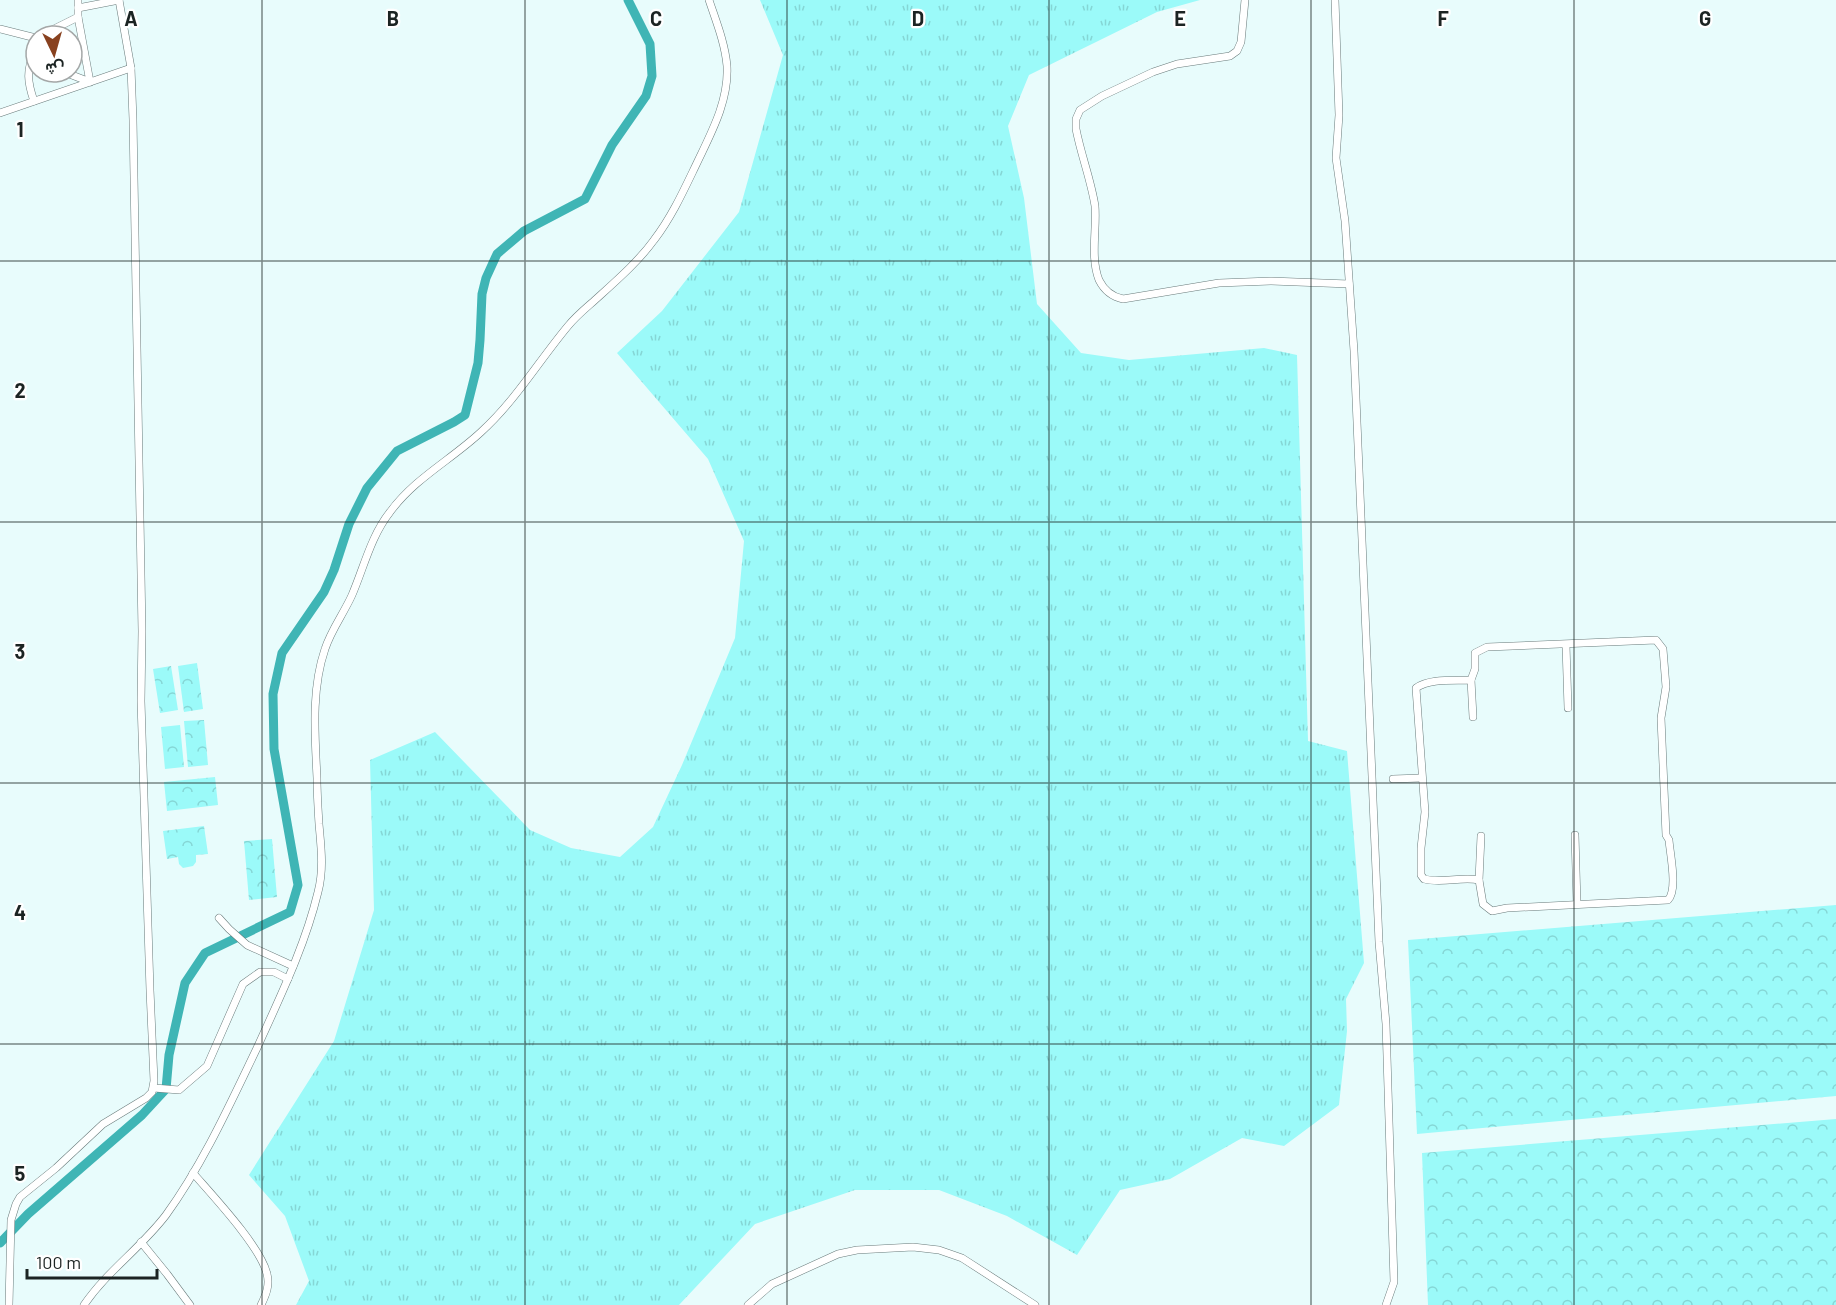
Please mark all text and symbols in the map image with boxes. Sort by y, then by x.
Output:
text: A [124,6,138,30]
text: B [387,6,399,30]
text: C [650,6,662,30]
text: D [912,6,924,30]
text: E [1174,6,1186,30]
text: F [1437,6,1449,30]
text: G [1699,6,1711,30]
north arrow [24,24,84,84]
text: ش [45,58,66,80]
text: 1 [16,117,24,141]
text: 2 [14,378,26,402]
text: 3 [15,639,25,663]
text: 4 [14,900,26,924]
text: 5 [15,1161,26,1185]
scale bar [27,1242,158,1280]
text: 100 m [36,1251,81,1273]

